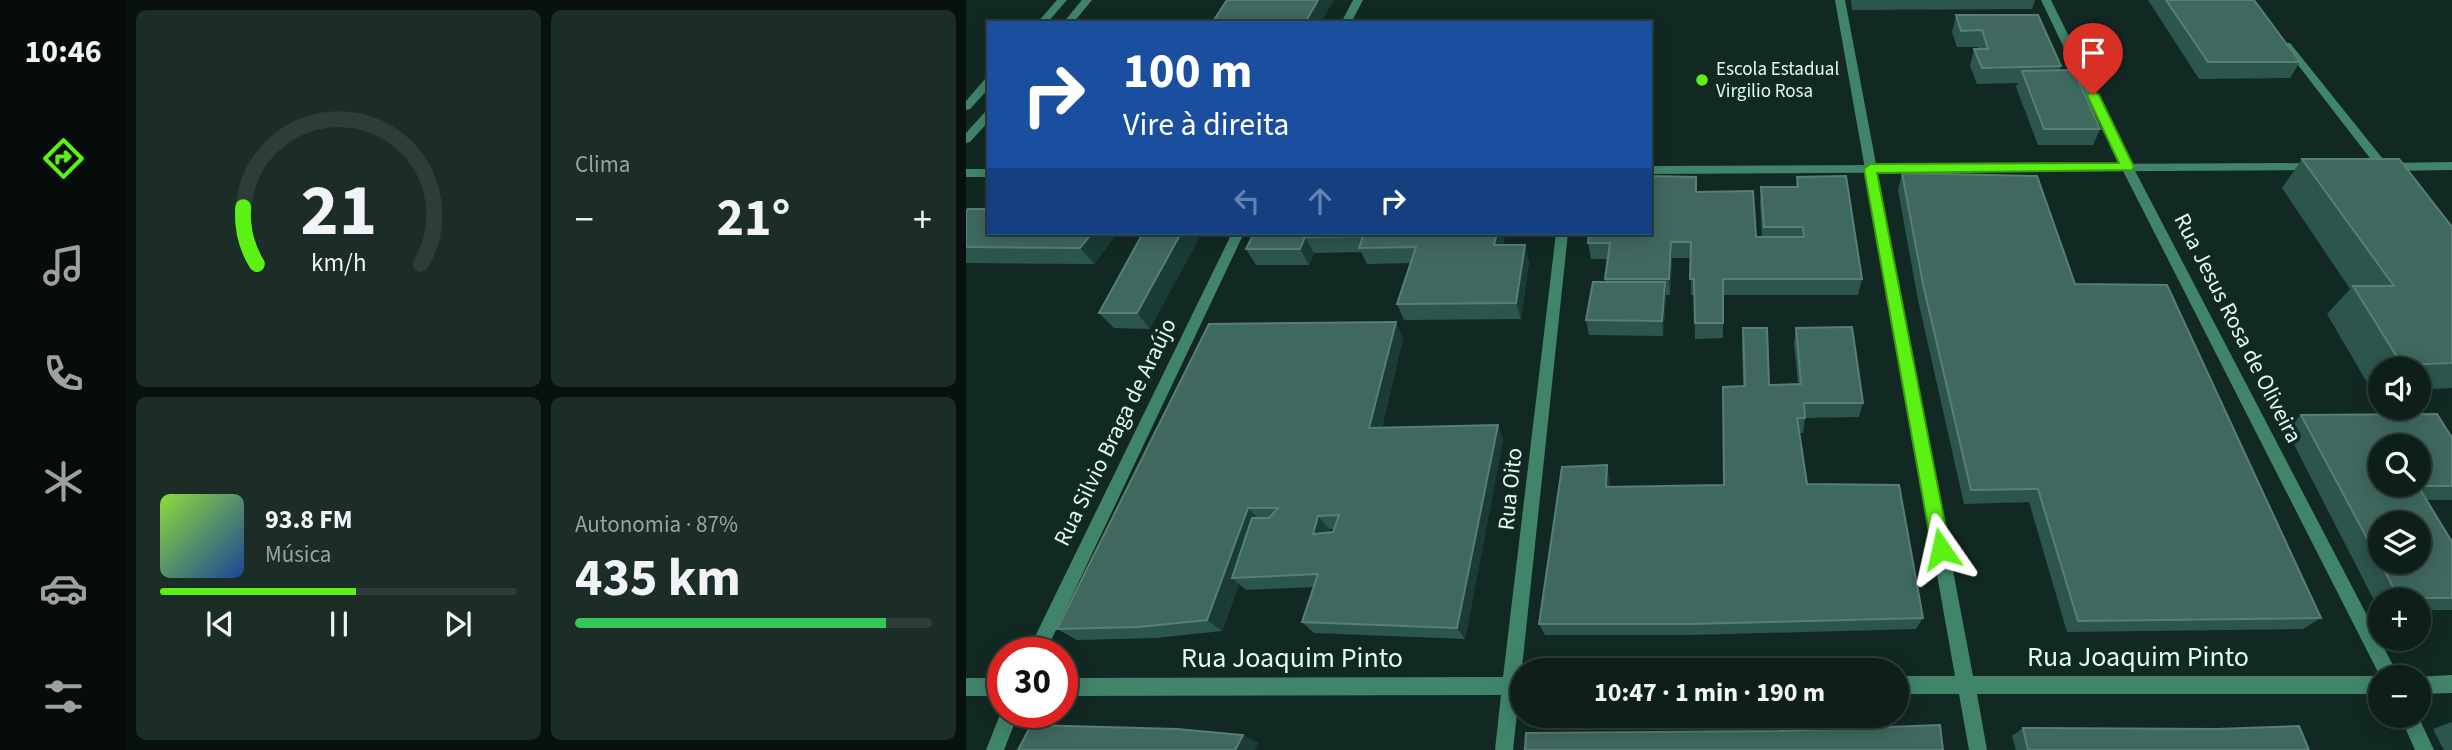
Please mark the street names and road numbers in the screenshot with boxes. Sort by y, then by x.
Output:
street label: Rua Jesus Rosa de Oliveira [2166,207,2310,449]
street label: Rua Silvio Braga de Araújo [1045,312,1185,552]
street label: Rua Oito [1489,446,1531,532]
street label: Rua Joaquim Pinto [2027,637,2249,677]
street label: Rua Joaquim Pinto [1181,638,1403,678]

